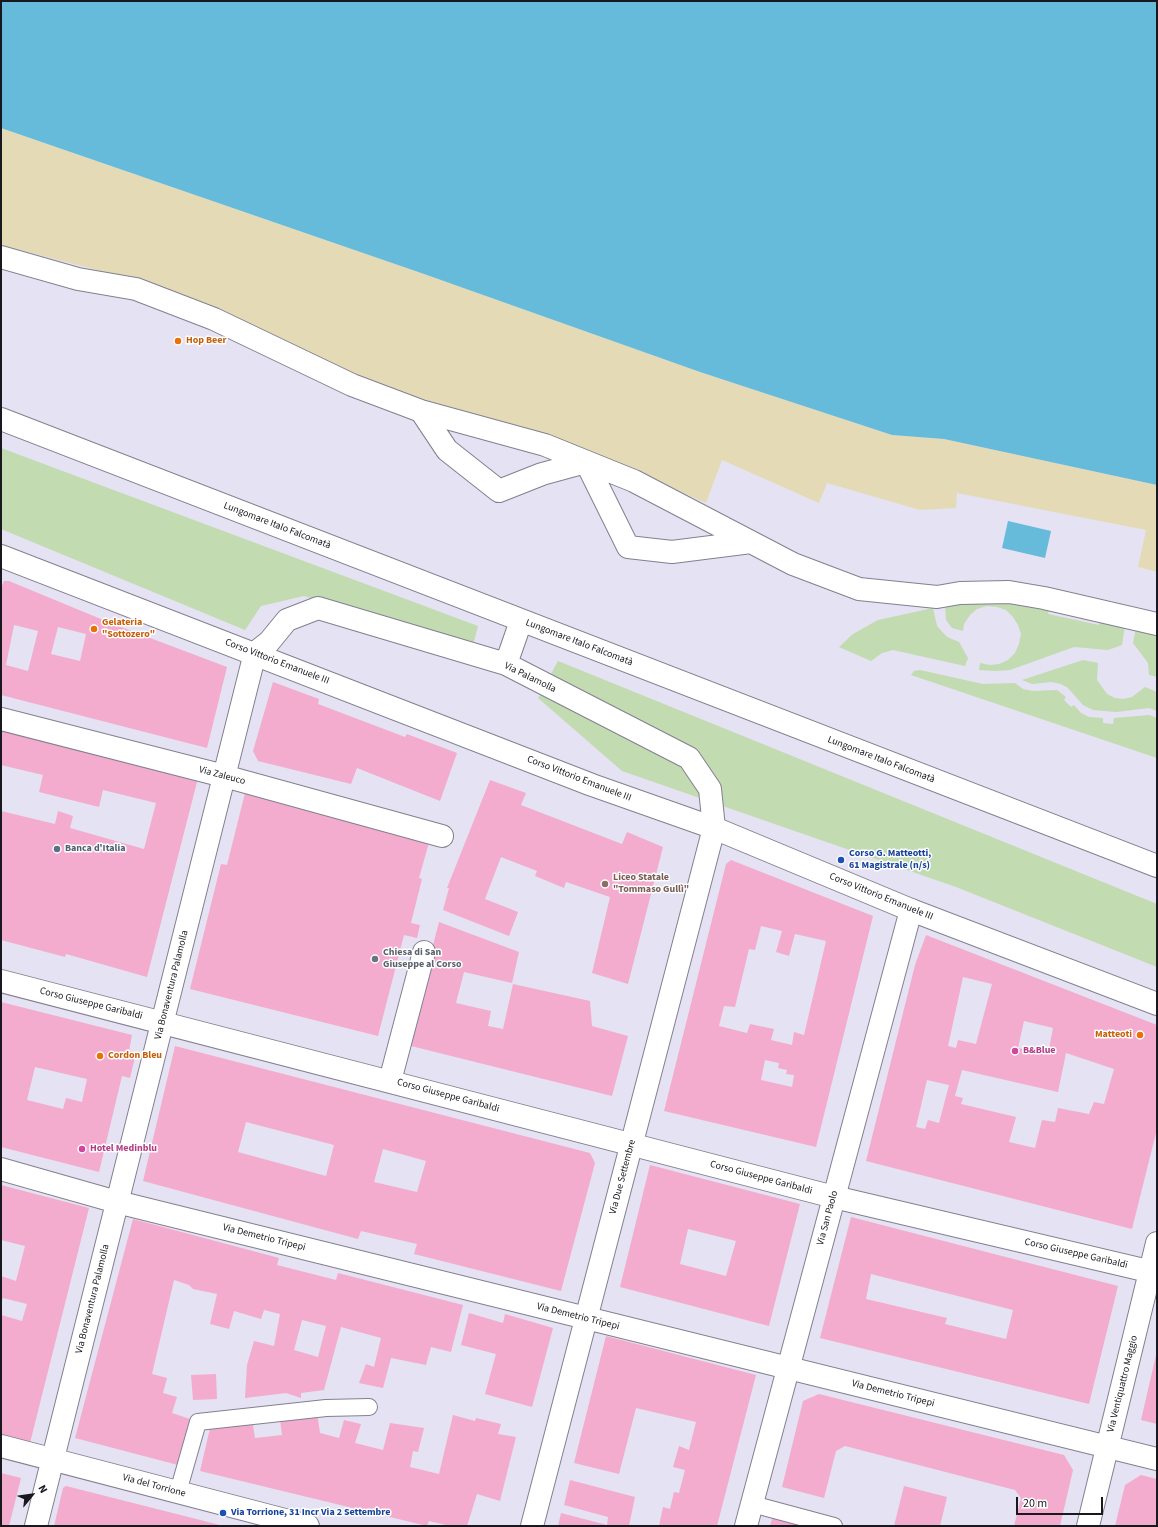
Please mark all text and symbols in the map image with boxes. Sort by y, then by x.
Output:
place label: Hop Beer [186,335,226,347]
marker: Hop Beer [173,336,183,346]
street label: Lungomare Italo Falcomatà [222,500,332,552]
place label: Gelateria "Sottozero" [102,617,155,640]
street label: Lungomare Italo Falcomatà [524,617,634,669]
marker: Gelateria "Sottozero" [89,624,99,634]
street label: Corso Vittorio Emanuele III [223,637,331,687]
street label: Via Palamolla [502,660,558,696]
street label: Lungomare Italo Falcomatà [826,734,936,786]
street label: Corso Vittorio Emanuele III [525,754,633,804]
street label: Via Zaleuco [197,764,247,788]
place label: Banca d'Italia [65,843,125,855]
marker: Banca d'Italia [52,844,62,854]
place label: Corso G. Matteotti, 61 Magistrale (n/s) [849,848,931,872]
marker: Corso G. Matteotti, 61 Magistrale (n/s) [836,855,846,865]
street label: Corso Vittorio Emanuele III [827,871,935,923]
place label: Liceo Statale "Tommaso Gullì" [613,872,689,896]
marker: Liceo Statale "Tommaso Gullì" [600,879,610,889]
street label: Via Bonaventura Palamolla [153,929,191,1041]
place label: Chiesa di San Giuseppe al Corso [383,947,461,970]
marker: Chiesa di San Giuseppe al Corso [370,954,380,964]
street label: Corso Giuseppe Garibaldi [38,985,144,1023]
place label: Matteoti [1095,1029,1132,1041]
marker: Matteoti [1135,1030,1145,1040]
place label: B&Blue [1023,1045,1055,1057]
marker: B&Blue [1010,1046,1020,1056]
place label: Cordon Bleu [108,1050,162,1062]
marker: Cordon Bleu [95,1051,105,1061]
street label: Corso Giuseppe Garibaldi [395,1077,501,1115]
street label: Via Due Settembre [607,1138,639,1216]
place label: Hotel Medinblu [90,1143,157,1155]
marker: Hotel Medinblu [77,1144,87,1154]
street label: Corso Giuseppe Garibaldi [708,1159,814,1197]
street label: Via San Paolo [815,1189,841,1247]
street label: Via Demetrio Tripepi [221,1222,307,1254]
street label: Corso Giuseppe Garibaldi [1023,1236,1129,1272]
street label: Via Bonaventura Palamolla [74,1243,112,1355]
street label: Via Demetrio Tripepi [535,1301,621,1333]
street label: Via Ventiquattro Maggio [1105,1334,1141,1434]
street label: Via Demetrio Tripepi [850,1378,936,1410]
street label: Via del Torrione [121,1472,187,1500]
north arrow [12,1475,52,1515]
text: N [35,1482,51,1496]
scale bar [1018,1489,1105,1515]
text: 20 m [1023,1495,1047,1512]
place label: Via Torrione, 31 Incr Via 2 Settembre [231,1507,390,1519]
marker: Via Torrione, 31 Incr Via 2 Settembre [218,1508,228,1518]

